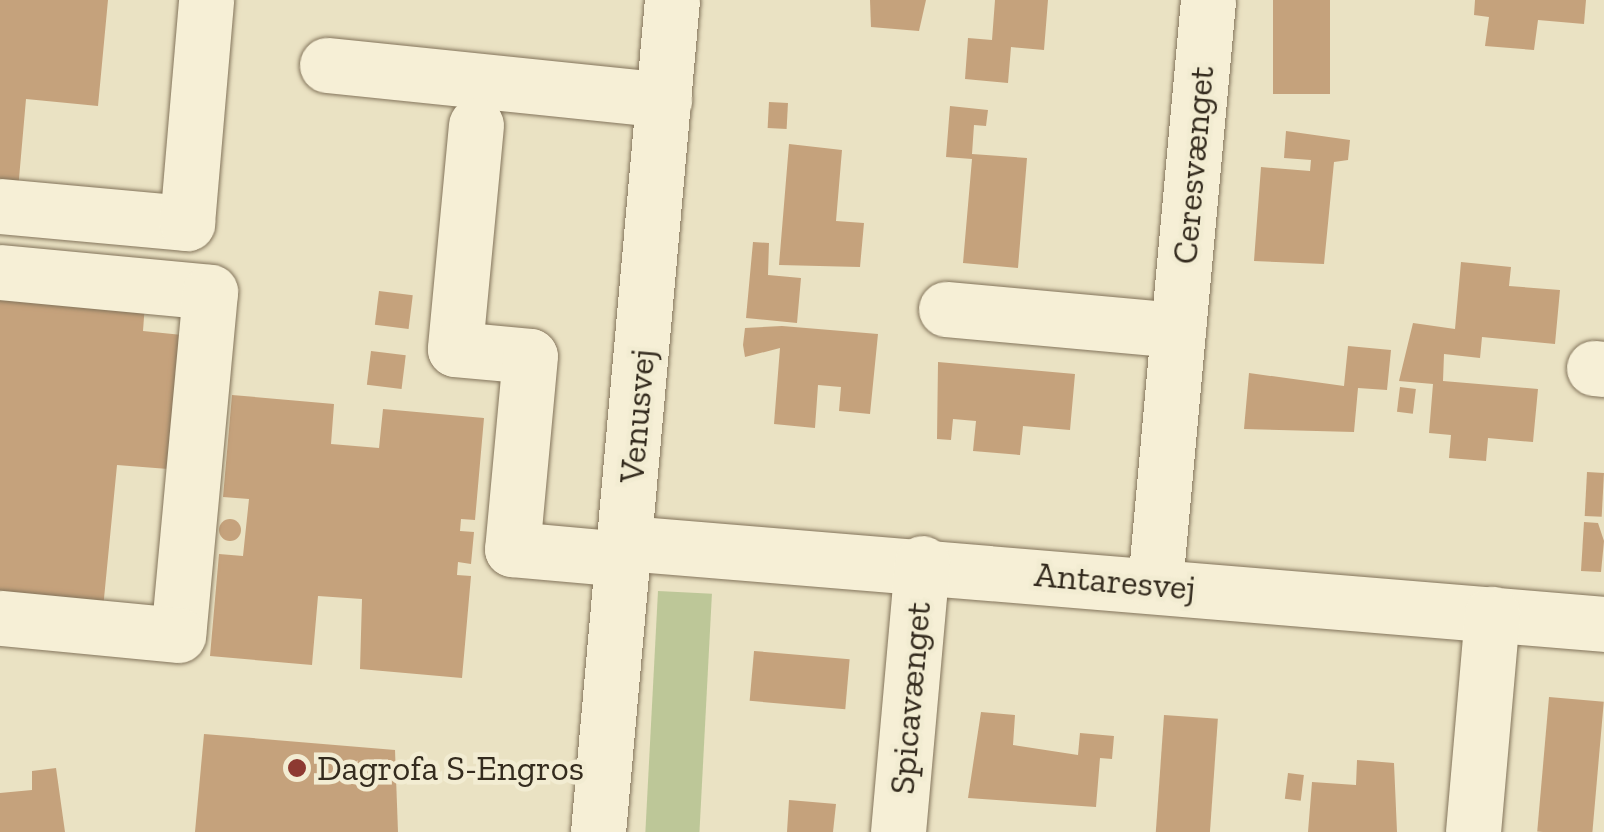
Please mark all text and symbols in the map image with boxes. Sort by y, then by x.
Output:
street label: Ceresvænget [1163,64,1223,266]
street label: Venusvej [610,347,664,485]
street label: Antaresvej [1033,553,1197,609]
street label: Spicavænget [881,600,939,796]
place label: Dagrofa S-Engros [317,747,584,789]
marker: Dagrofa S-Engros [286,757,308,779]

